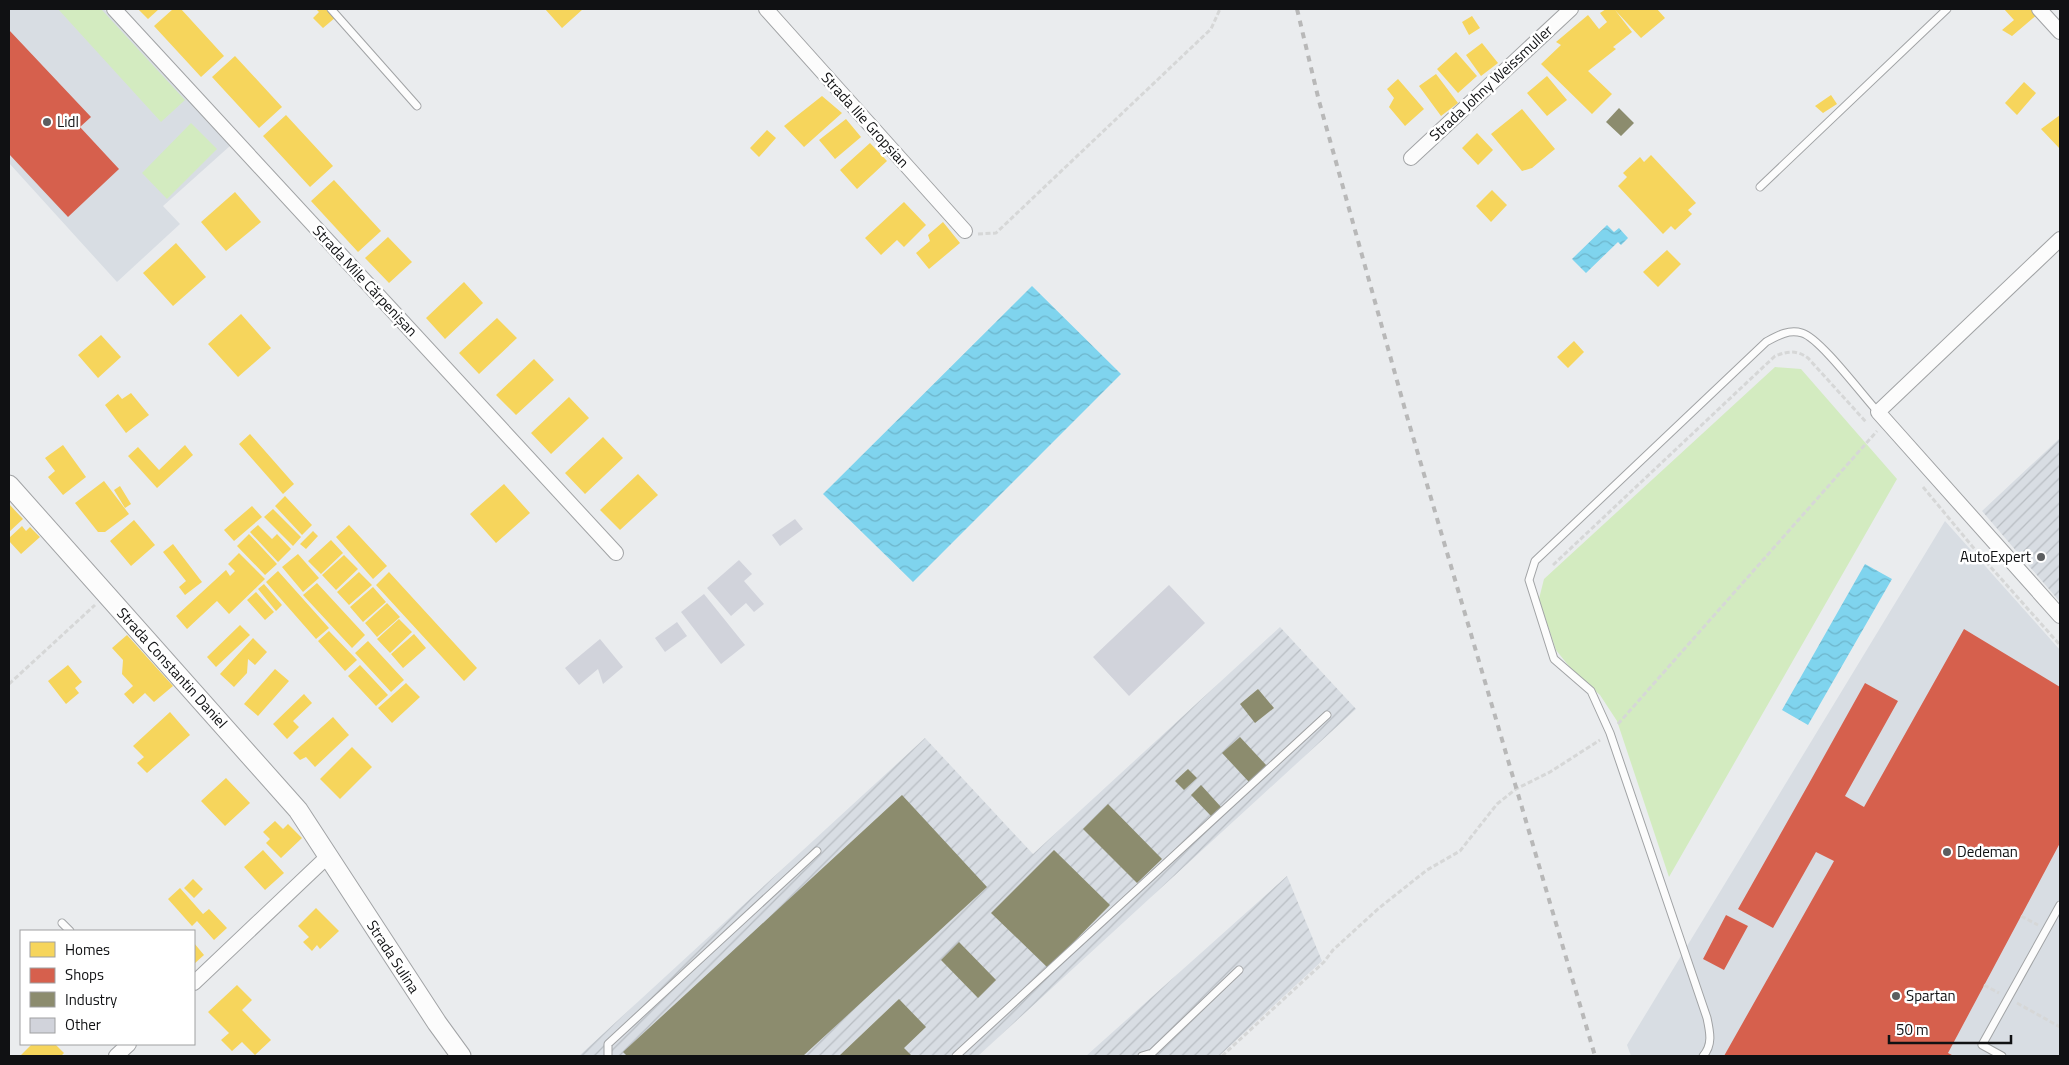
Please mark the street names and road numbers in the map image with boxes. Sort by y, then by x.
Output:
street label: Strada Johny Weissmuller [1424,19,1558,146]
street label: Strada Ilie Gropșian [816,67,915,173]
street label: Strada Mile Cărpenișan [307,220,423,342]
street label: Strada Constantin Daniel [112,602,233,733]
street label: Strada Sulina [361,916,426,998]

